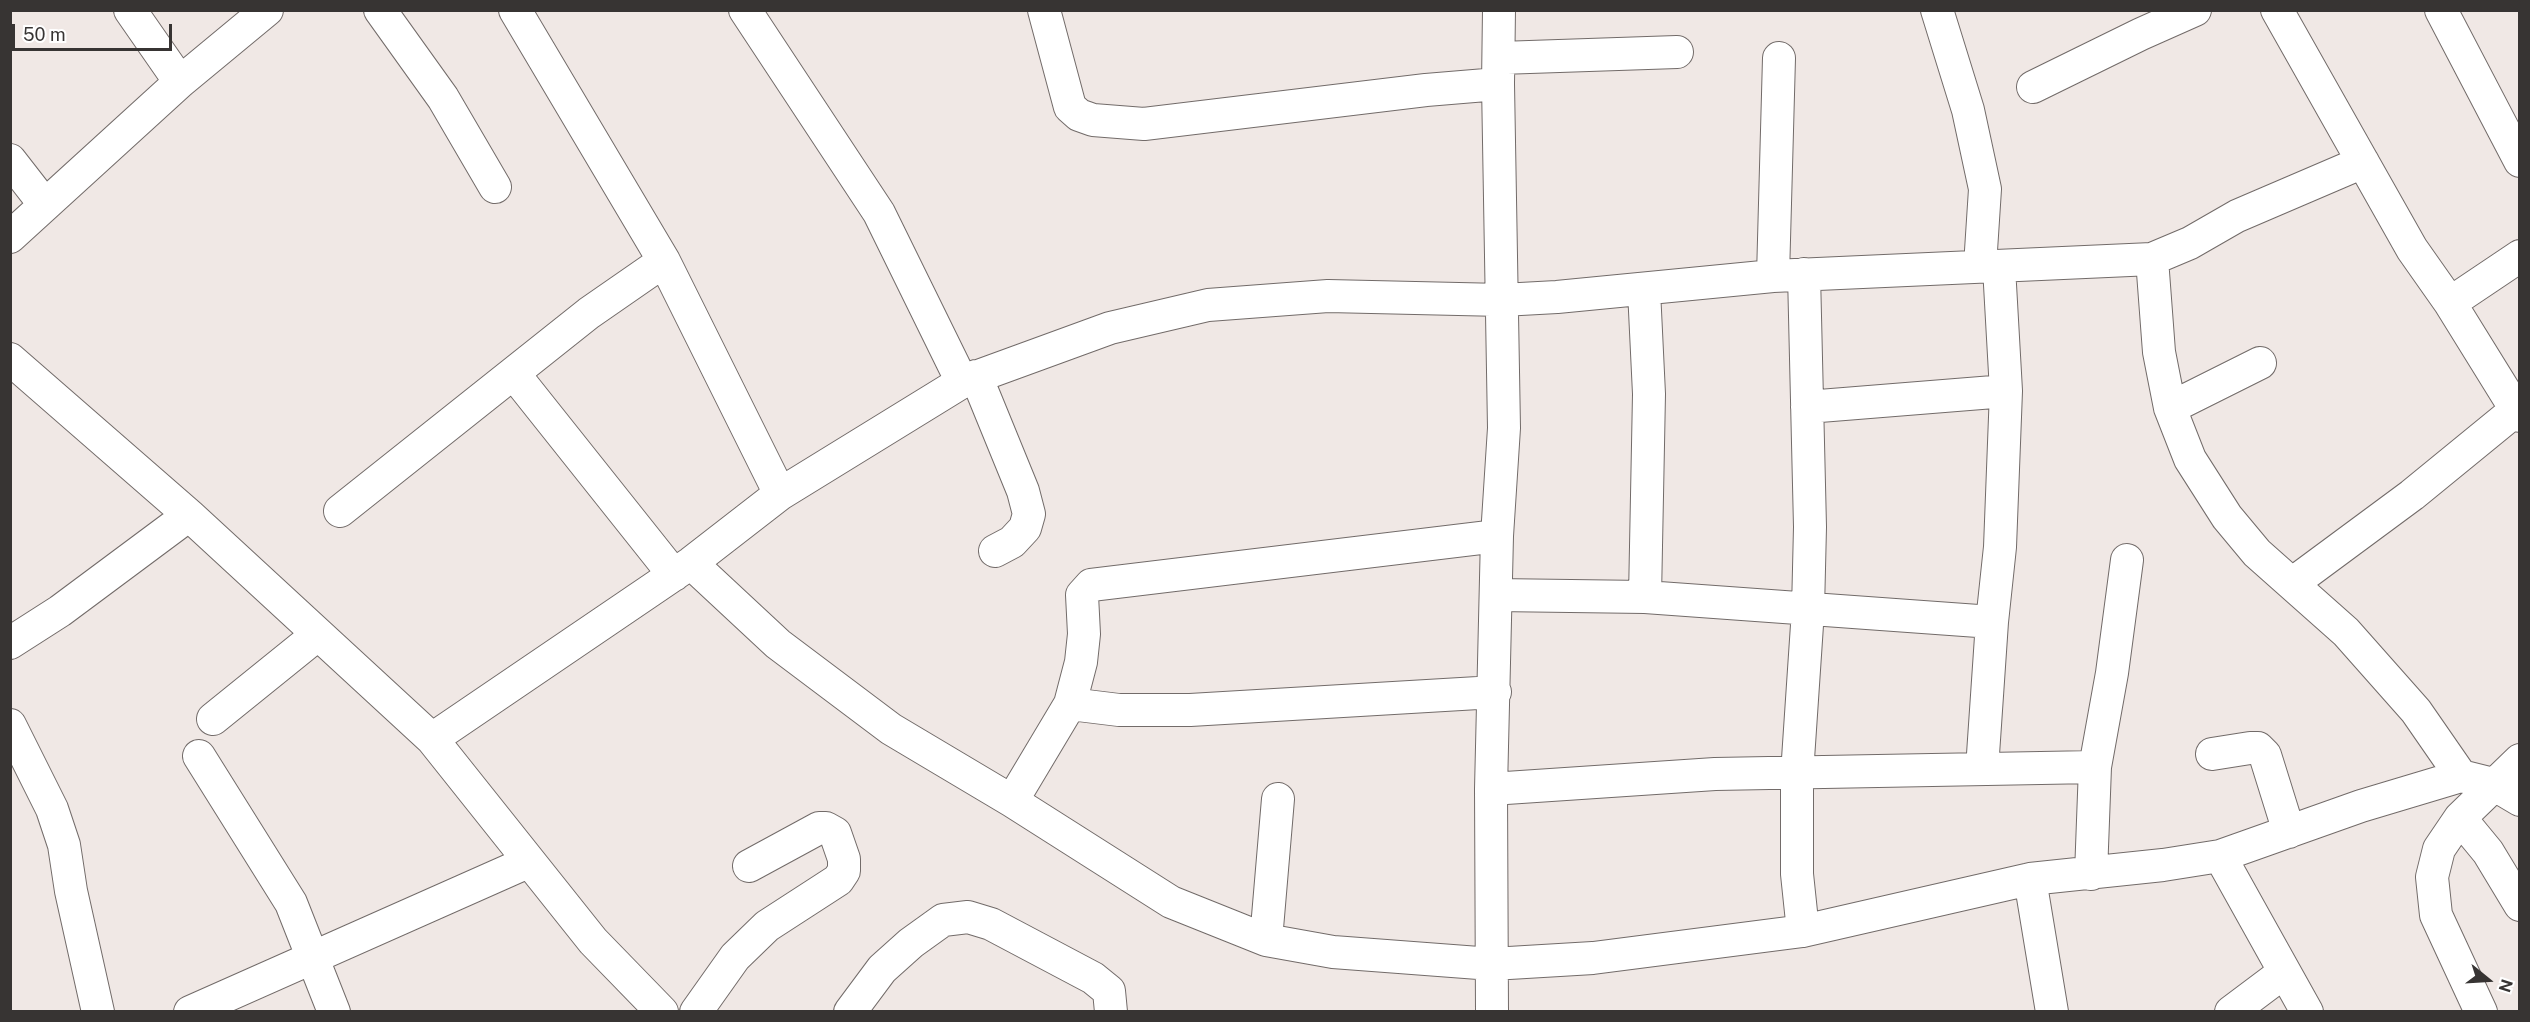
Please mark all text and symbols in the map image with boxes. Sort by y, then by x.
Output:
scale bar [15,12,176,50]
text: 50 m [23,24,66,45]
north arrow [2458,950,2518,1010]
text: N [2495,977,2517,995]

